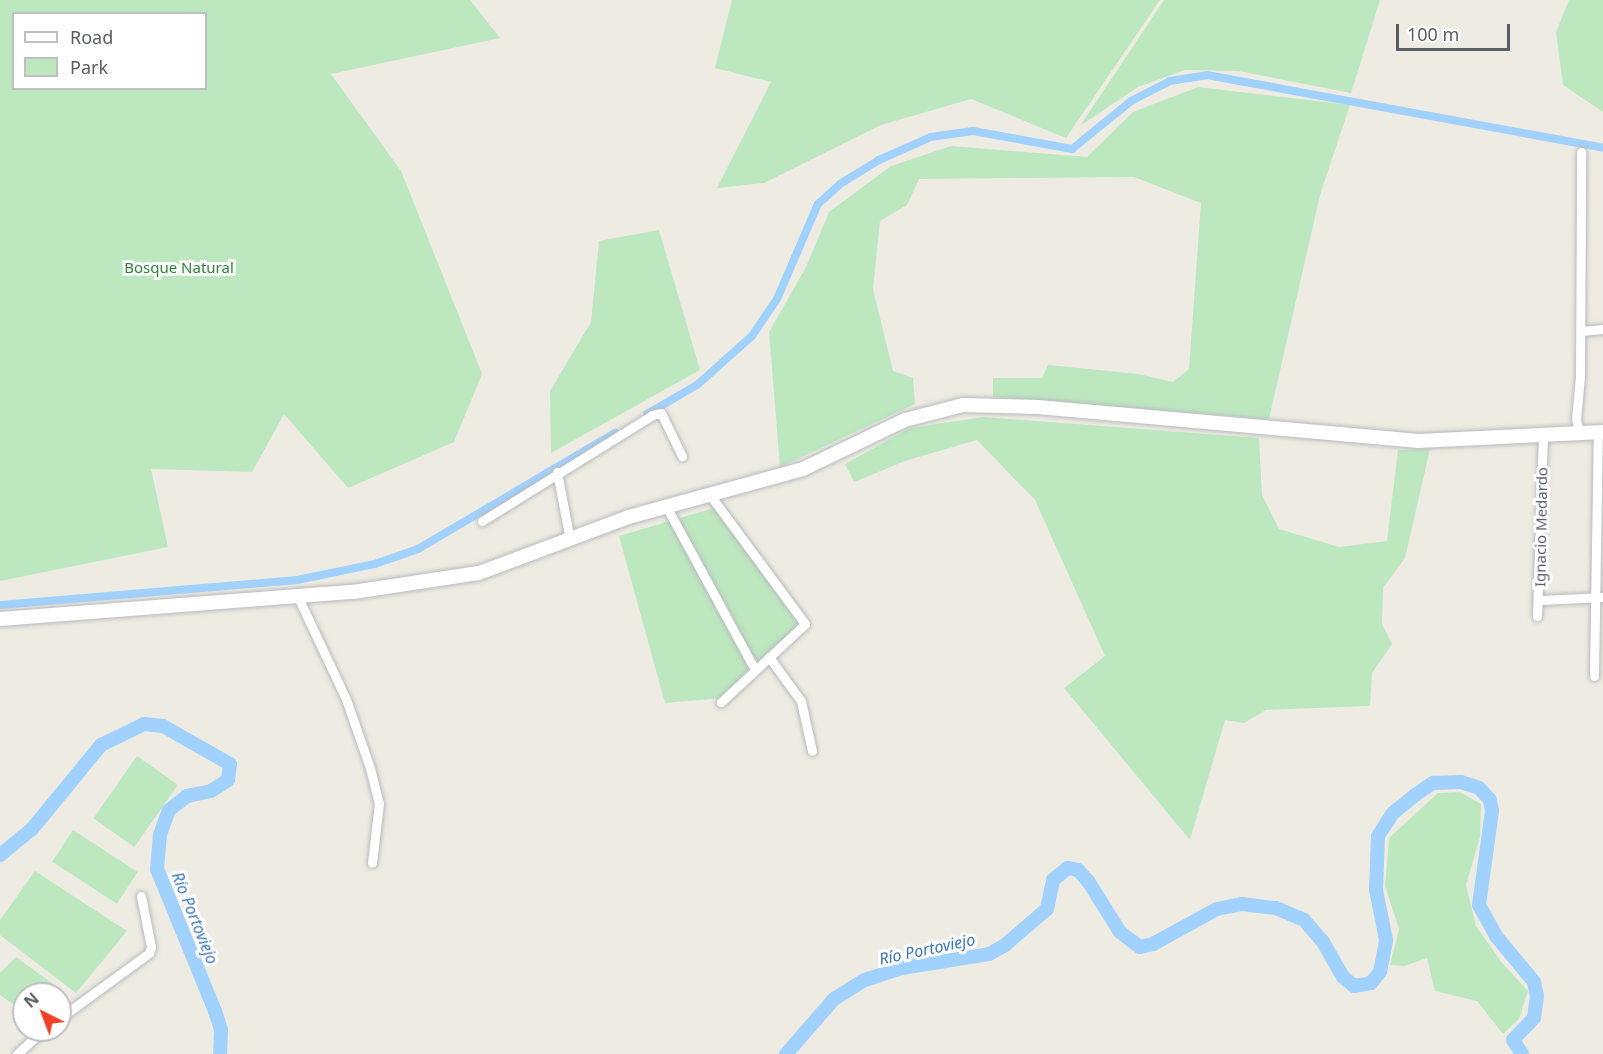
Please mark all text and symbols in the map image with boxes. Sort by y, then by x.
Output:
legend [12,12,207,90]
scale bar [1399,12,1513,50]
text: 100 m [1407,22,1459,46]
text: Road [70,25,113,49]
text: Park [70,55,108,79]
park label: Bosque Natural [124,259,234,277]
street label: Ignacio Medardo [1531,467,1551,587]
water label: Río Portoviejo [168,869,222,967]
water label: Río Portoviejo [877,929,977,969]
north arrow [12,982,72,1042]
text: N [19,988,43,1013]

